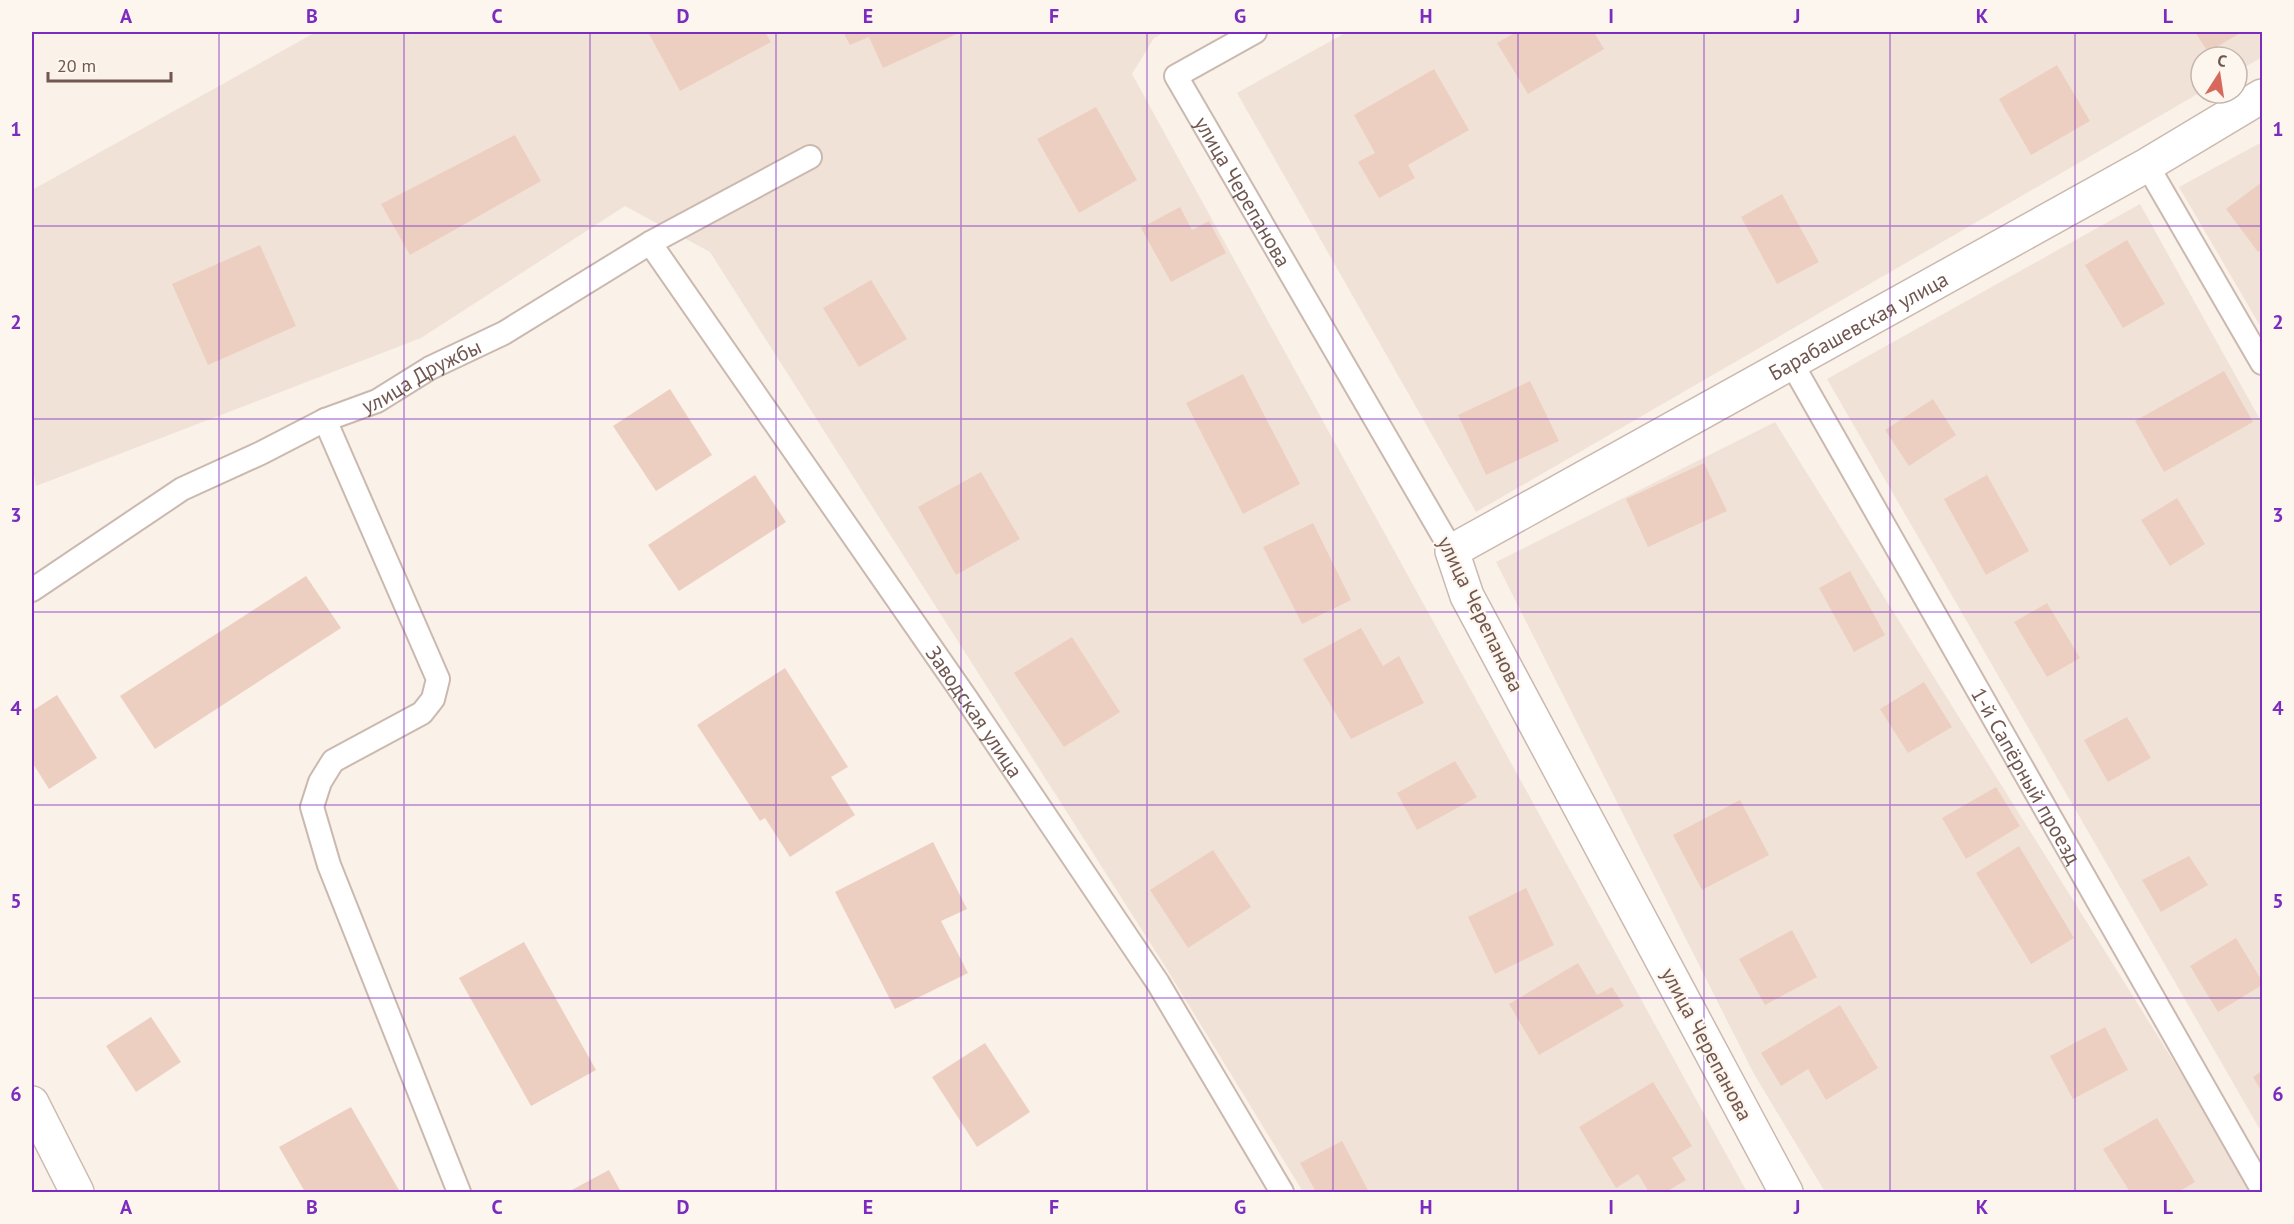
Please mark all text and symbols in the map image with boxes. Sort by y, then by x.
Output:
text: A [120,3,133,29]
text: B [306,3,318,29]
text: C [491,3,503,29]
text: D [677,3,690,29]
text: E [863,3,873,29]
text: F [1049,3,1059,29]
text: G [1234,3,1246,29]
text: H [1419,3,1433,29]
text: I [1608,3,1614,29]
text: J [1793,3,1800,29]
text: K [1976,3,1989,29]
text: L [2163,3,2174,29]
scale bar [48,45,171,83]
north arrow [2189,45,2249,105]
text: С [2216,50,2229,71]
text: 20 m [57,54,96,77]
street label: улица Черепанова [1189,111,1297,272]
text: 1 [10,116,22,142]
text: 1 [2272,116,2284,142]
street label: Барабашевская улица [1764,265,1953,386]
text: 2 [10,309,22,335]
text: 2 [2272,309,2284,335]
street label: улица Дружбы [358,332,485,419]
text: 3 [10,502,22,528]
text: 3 [2272,502,2284,528]
street label: улица Черепанова [1432,532,1530,696]
street label: Заводская улица [920,640,1029,783]
street label: 1-й Сапёрный проезд [1966,682,2088,869]
text: 4 [10,695,22,721]
text: 4 [2272,695,2284,721]
text: 5 [10,888,22,914]
text: 5 [2272,888,2284,914]
street label: улица Черепанова [1655,963,1759,1125]
text: 6 [10,1081,22,1107]
text: 6 [2272,1081,2284,1107]
text: A [120,1194,133,1220]
text: B [306,1194,318,1220]
text: C [491,1194,503,1220]
text: D [677,1194,690,1220]
text: E [863,1194,873,1220]
text: F [1049,1194,1059,1220]
text: G [1234,1194,1246,1220]
text: H [1419,1194,1433,1220]
text: I [1608,1194,1614,1220]
text: J [1793,1194,1800,1220]
text: K [1976,1194,1989,1220]
text: L [2163,1194,2174,1220]

